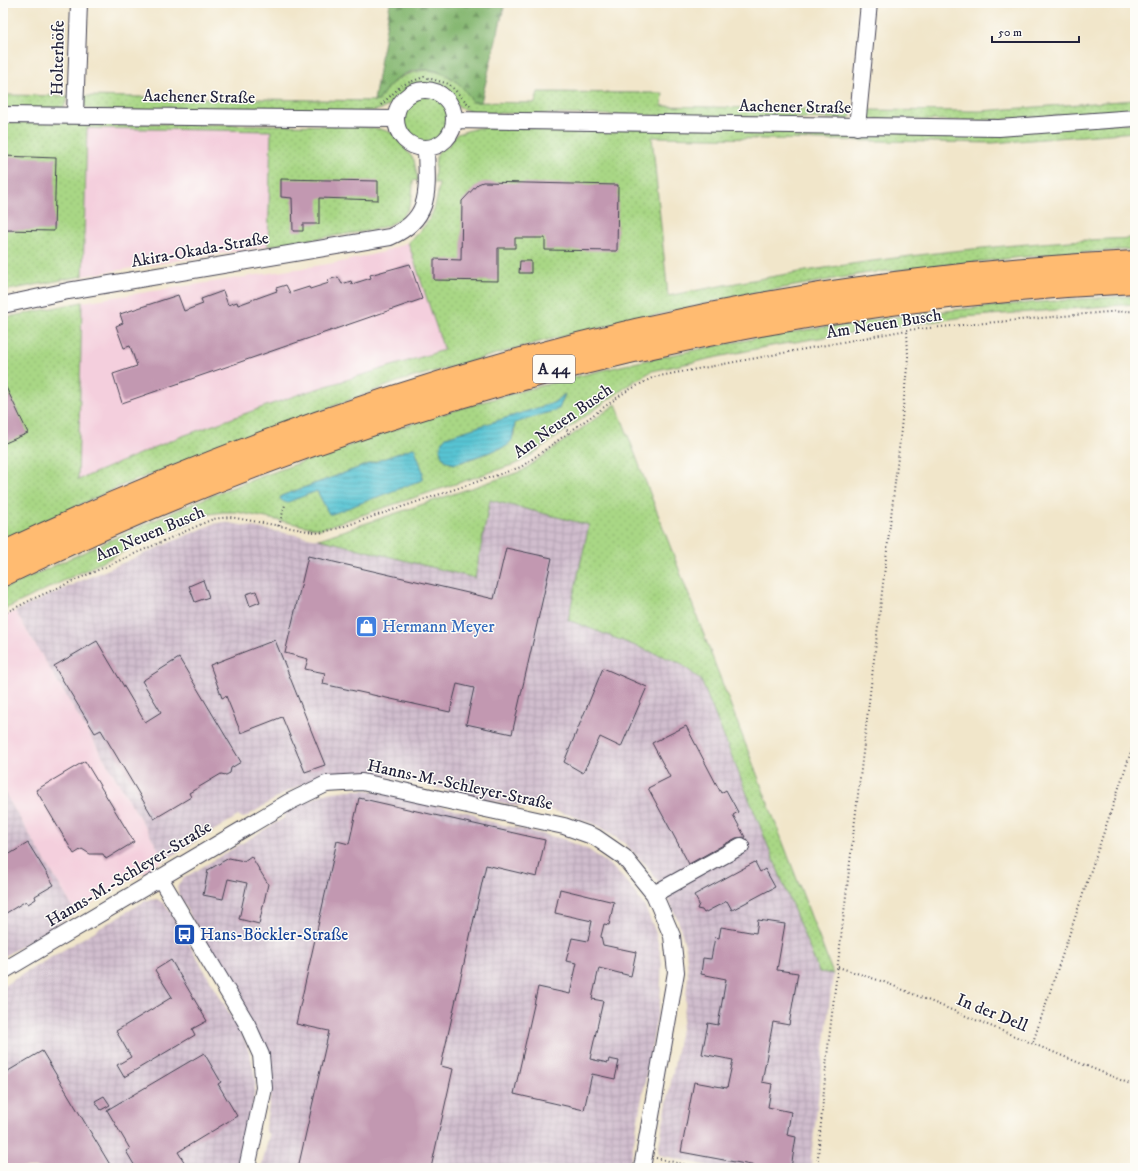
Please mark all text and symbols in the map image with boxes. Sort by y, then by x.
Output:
scale bar [992,18,1079,44]
street label: Holterhöfe [46,20,70,96]
text: 50 m [998,25,1022,40]
street label: Aachener Straße [143,85,255,109]
street label: Aachener Straße [739,95,851,119]
street label: Akira-Okada-Straße [129,227,271,273]
street label: Am Neuen Busch [825,304,943,344]
road number: A 44 [533,355,575,383]
street label: Am Neuen Busch [509,379,617,463]
street label: Am Neuen Busch [92,501,208,567]
shop icon: Hermann Meyer [353,614,379,640]
place label: Hermann Meyer [382,616,495,638]
street label: Hanns-M.-Schleyer-Straße [365,755,555,815]
street label: Hanns-M.-Schleyer-Straße [42,816,216,932]
bus stop icon: Hans-Böckler-Straße [172,922,198,948]
place label: Hans-Böckler-Straße [200,924,348,946]
street label: In der Dell [953,989,1031,1037]

